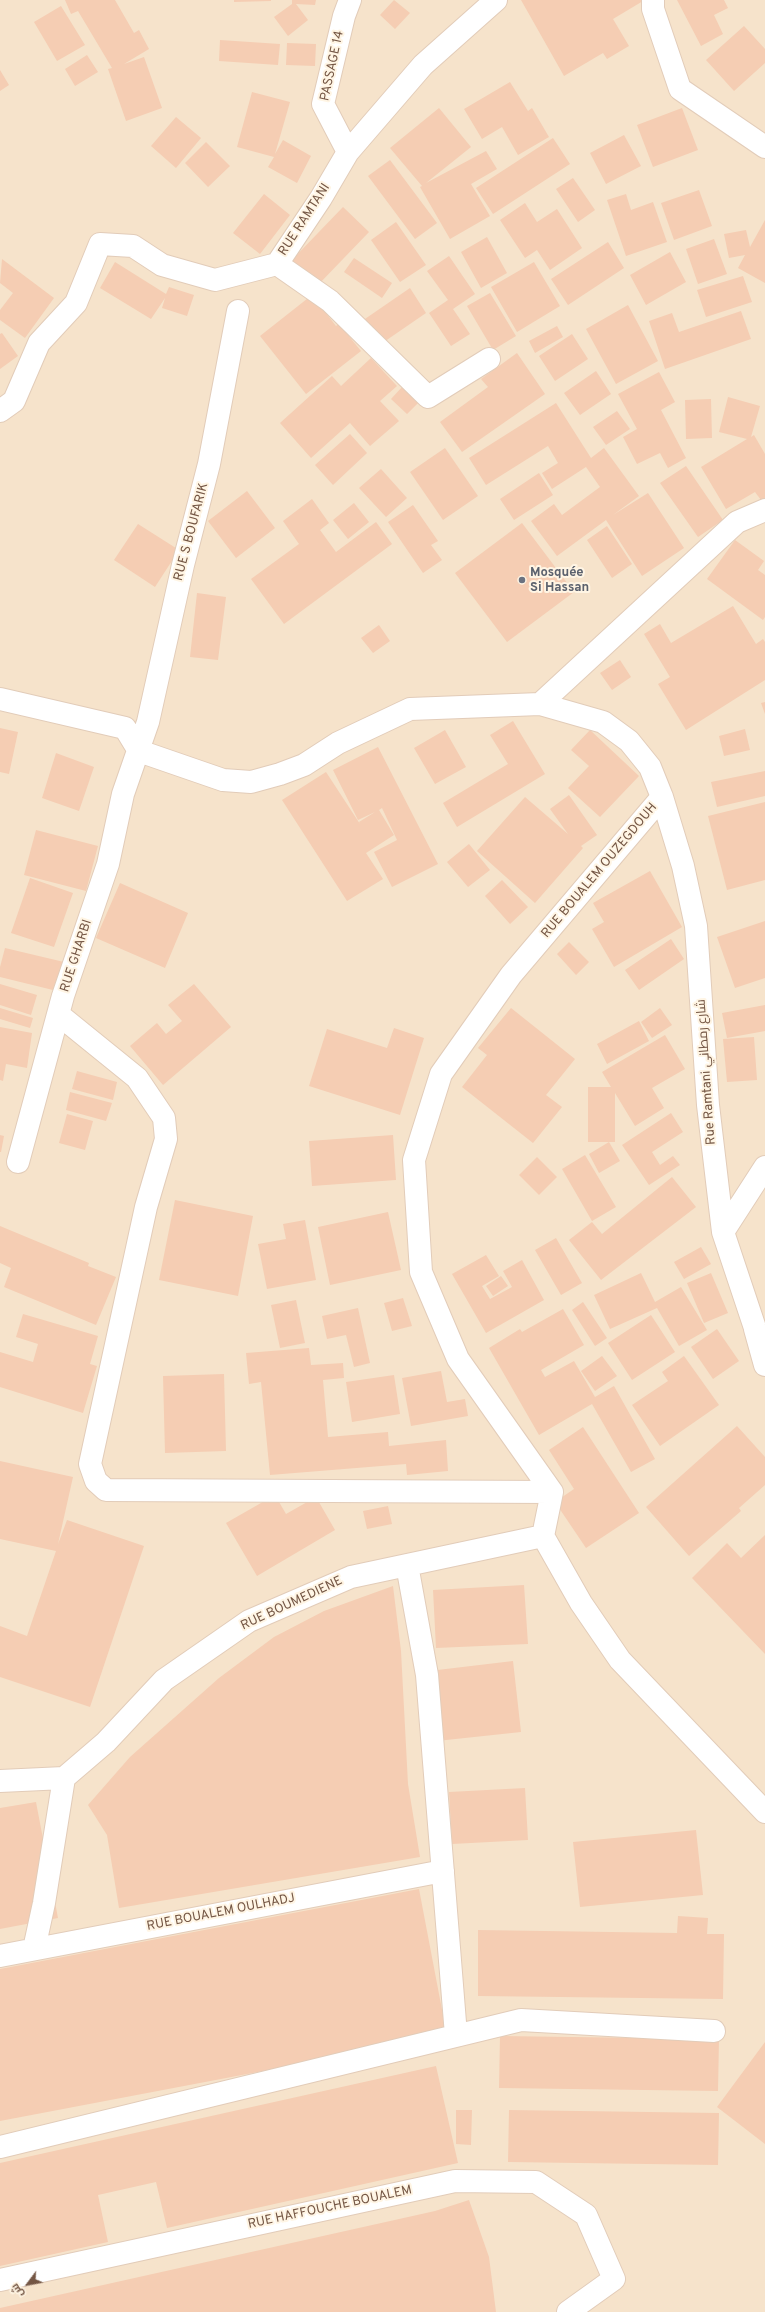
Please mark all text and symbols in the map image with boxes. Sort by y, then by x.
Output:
street label: PASSAGE 14 [318,30,348,102]
street label: RUE RAMTANI [276,181,334,259]
street label: RUE S BOUFARIK [171,481,213,583]
place label: Mosquée Si Hassan [530,565,589,596]
marker: Mosquée Si Hassan [517,575,527,585]
street label: RUE BOUALEM OUZEGDOUH [539,800,661,942]
street label: RUE GHARBI [58,918,96,994]
street label: Rue Ramtani شارع رمطاني [694,999,720,1145]
street label: RUE BOUMEDIENE [239,1574,345,1634]
street label: RUE BOUALEM OULHADJ [146,1891,296,1935]
street label: RUE HAFFOUCHE BOUALEM [247,2183,413,2233]
north arrow [8,2264,48,2304]
text: ش [8,2281,28,2300]

